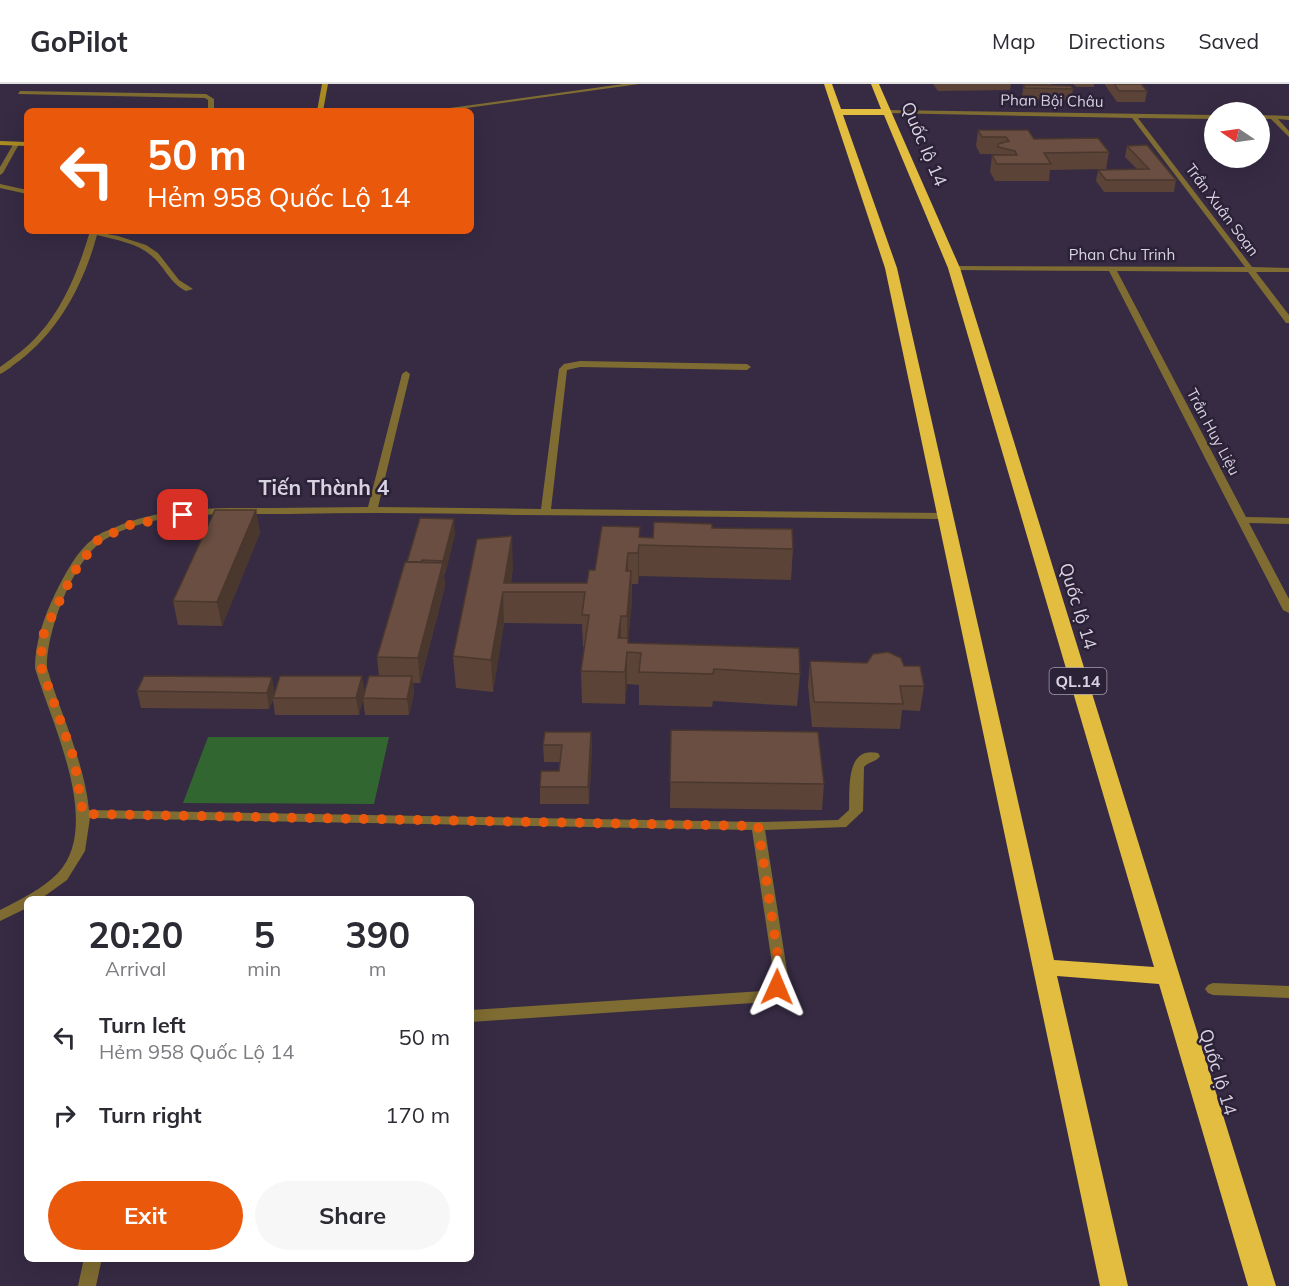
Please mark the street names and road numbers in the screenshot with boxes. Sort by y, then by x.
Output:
street label: Phan Bội Châu [1000,90,1104,111]
street label: Quốc lộ 14 [896,98,953,189]
street label: Trần Xuân Soạn [1181,160,1263,260]
street label: Phan Chu Trinh [1069,245,1175,264]
street label: Trần Huy Liệu [1183,385,1244,478]
street label: Quốc lộ 14 [1054,560,1103,652]
road number: QL.14 [1050,668,1106,694]
street label: Quốc lộ 14 [1194,1026,1243,1118]

